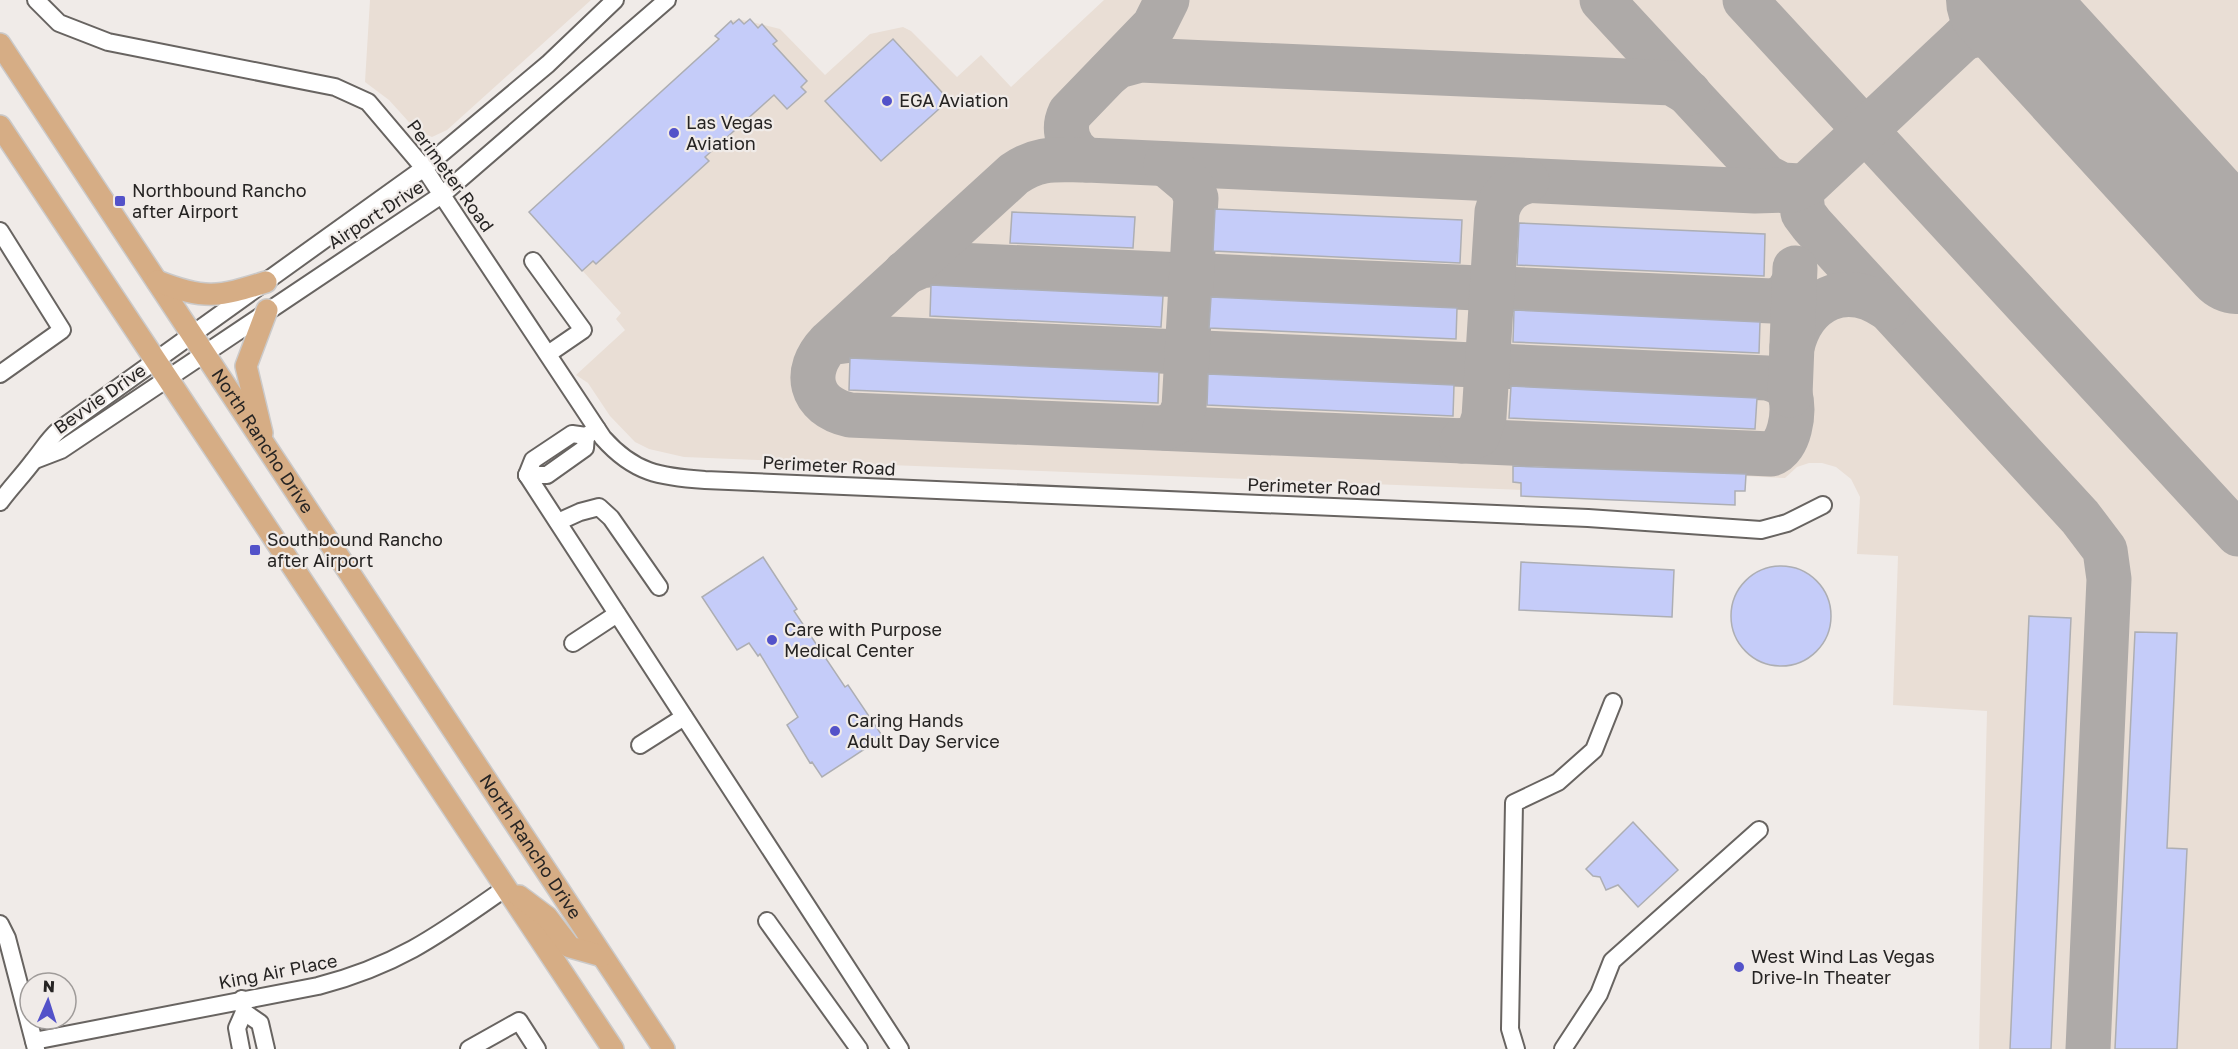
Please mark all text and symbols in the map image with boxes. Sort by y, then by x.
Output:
place label: EGA Aviation [899,89,1009,111]
marker: EGA Aviation [880,94,894,108]
place label: Las Vegas Aviation [686,111,773,154]
street label: Perimeter Road [403,115,499,236]
marker: Las Vegas Aviation [667,126,681,140]
street label: Airport Drive [324,175,427,253]
place label: Northbound Rancho after Airport [132,179,307,222]
marker: Northbound Rancho after Airport [113,194,127,208]
street label: Bevvie Drive [49,358,150,438]
street label: North Rancho Drive [208,364,319,517]
street label: Perimeter Road [762,451,896,479]
street label: Perimeter Road [1247,473,1381,499]
place label: Southbound Rancho after Airport [267,528,443,571]
marker: Southbound Rancho after Airport [248,543,262,557]
place label: Care with Purpose Medical Center [784,618,942,661]
marker: Care with Purpose Medical Center [765,633,779,647]
place label: Caring Hands Adult Day Service [847,709,1000,752]
marker: Caring Hands Adult Day Service [828,724,842,738]
street label: North Rancho Drive [475,770,587,923]
place label: West Wind Las Vegas Drive-In Theater [1751,945,1935,988]
street label: King Air Place [217,949,339,993]
marker: West Wind Las Vegas Drive-In Theater [1732,960,1746,974]
north arrow [18,971,78,1031]
text: N [42,976,55,996]

